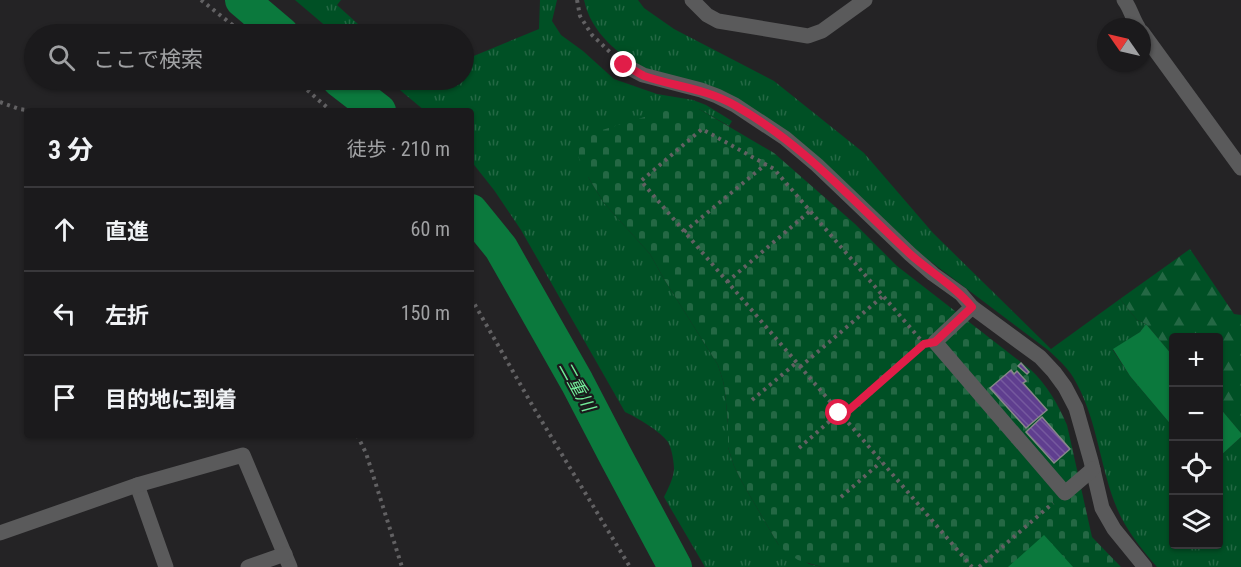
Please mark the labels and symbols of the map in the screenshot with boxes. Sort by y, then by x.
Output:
north arrow [1097,18,1151,72]
route end [610,51,636,77]
water label: 二重川 [555,357,600,416]
route start [825,399,851,425]

